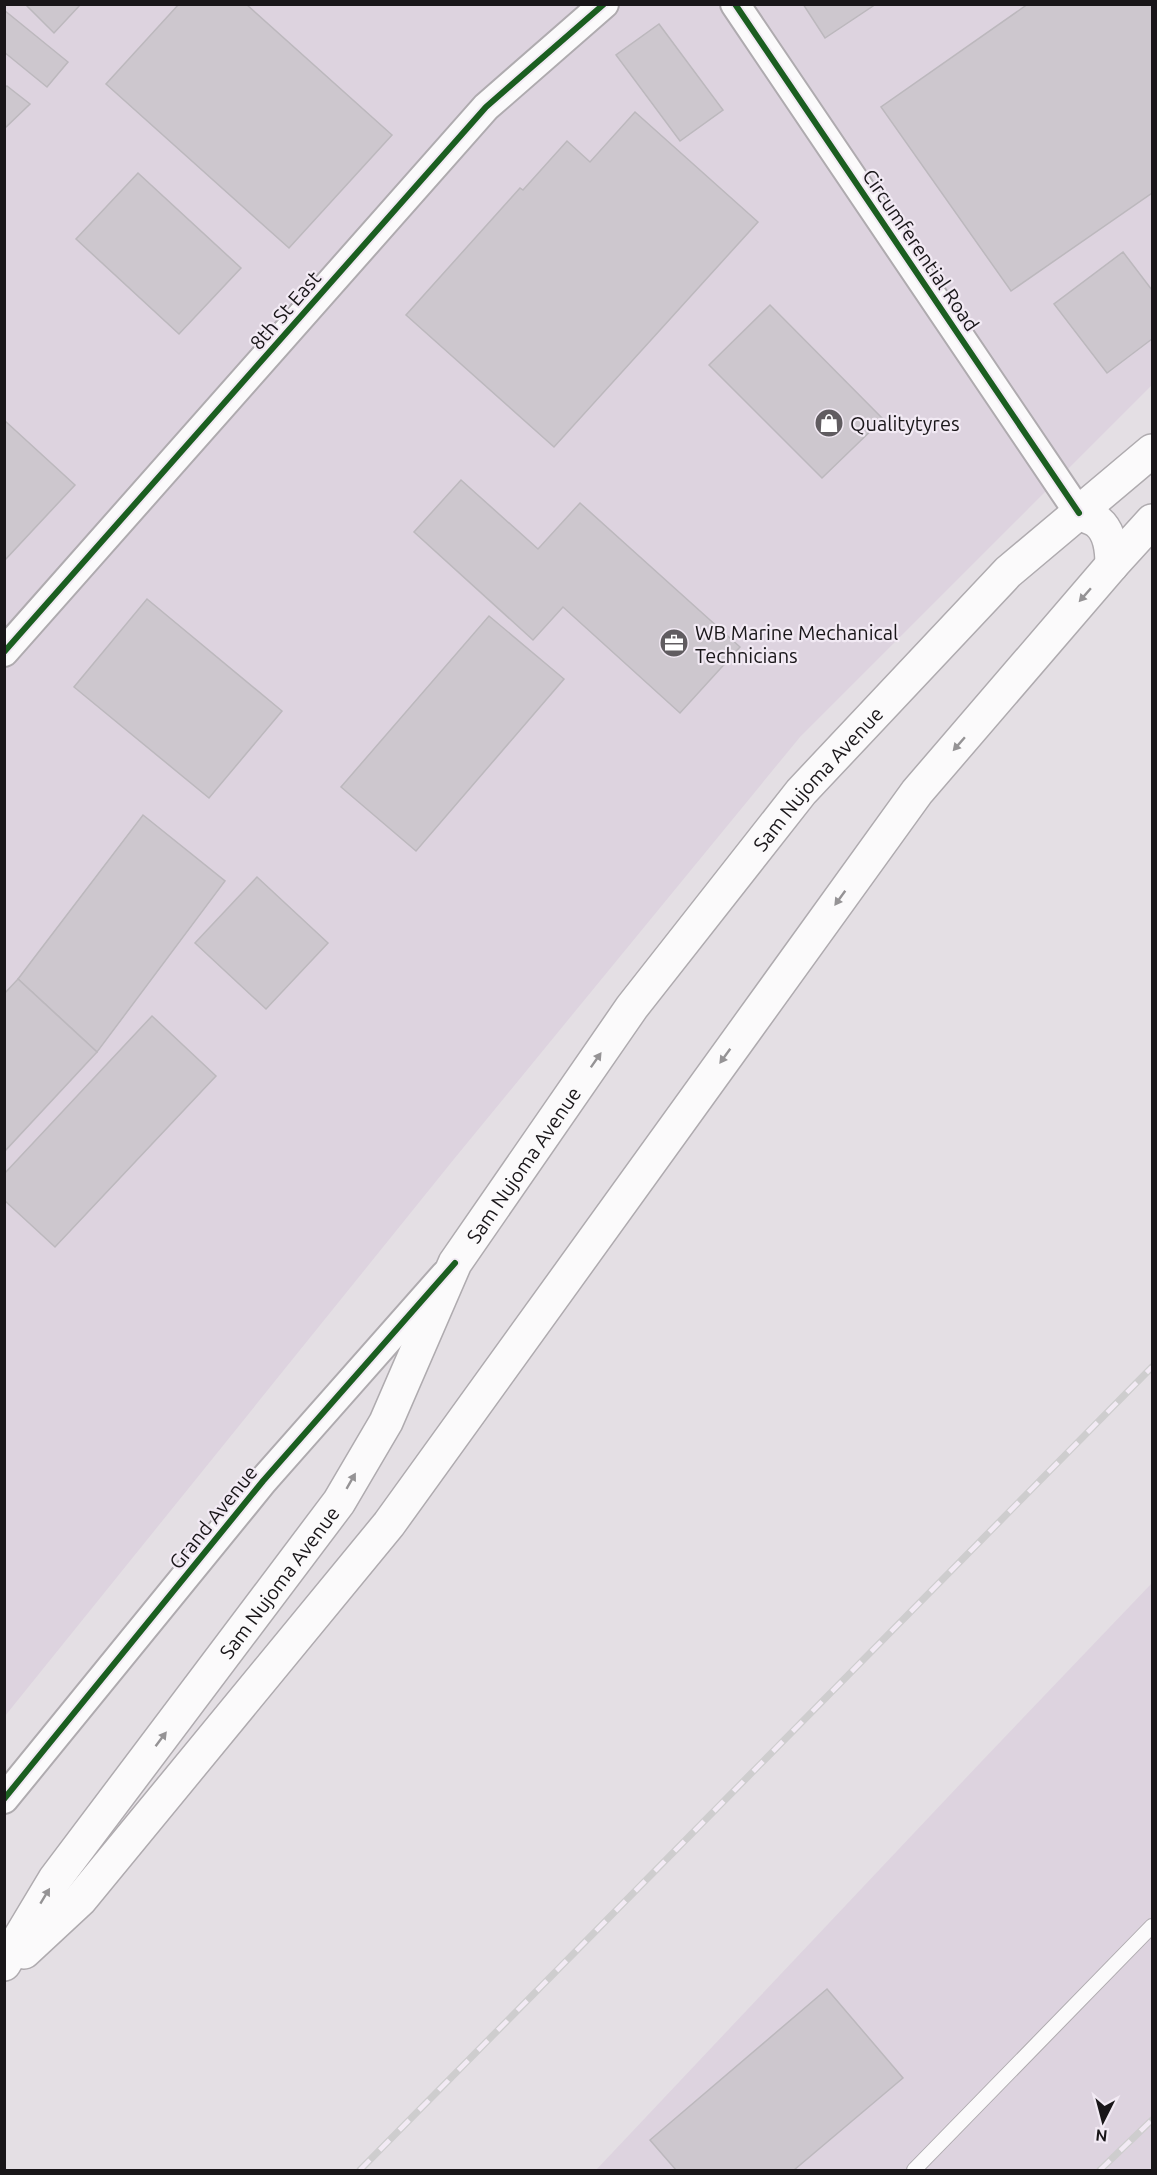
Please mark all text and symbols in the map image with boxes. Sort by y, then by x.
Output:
street label: Circumferential Road [858,165,984,335]
street label: 8th St East [245,266,325,354]
shop icon: Qualitytyres [813,407,845,439]
place label: Qualitytyres [850,412,960,435]
one-way arrow [1079,587,1092,602]
place label: WB Marine Mechanical Technicians [695,621,898,667]
office icon: WB Marine Mechanical Technicians [658,627,690,659]
street label: Sam Nujoma Avenue [748,702,887,855]
one-way arrow [952,736,965,752]
one-way arrow [834,890,846,906]
one-way arrow [720,1048,732,1063]
one-way arrow [590,1052,602,1068]
street label: Sam Nujoma Avenue [461,1082,585,1247]
street label: Grand Avenue [164,1461,262,1573]
one-way arrow [346,1473,357,1489]
street label: Sam Nujoma Avenue [214,1501,343,1663]
one-way arrow [154,1731,167,1747]
one-way arrow [40,1887,50,1904]
north arrow [1073,2091,1133,2151]
text: N [1095,2126,1108,2145]

